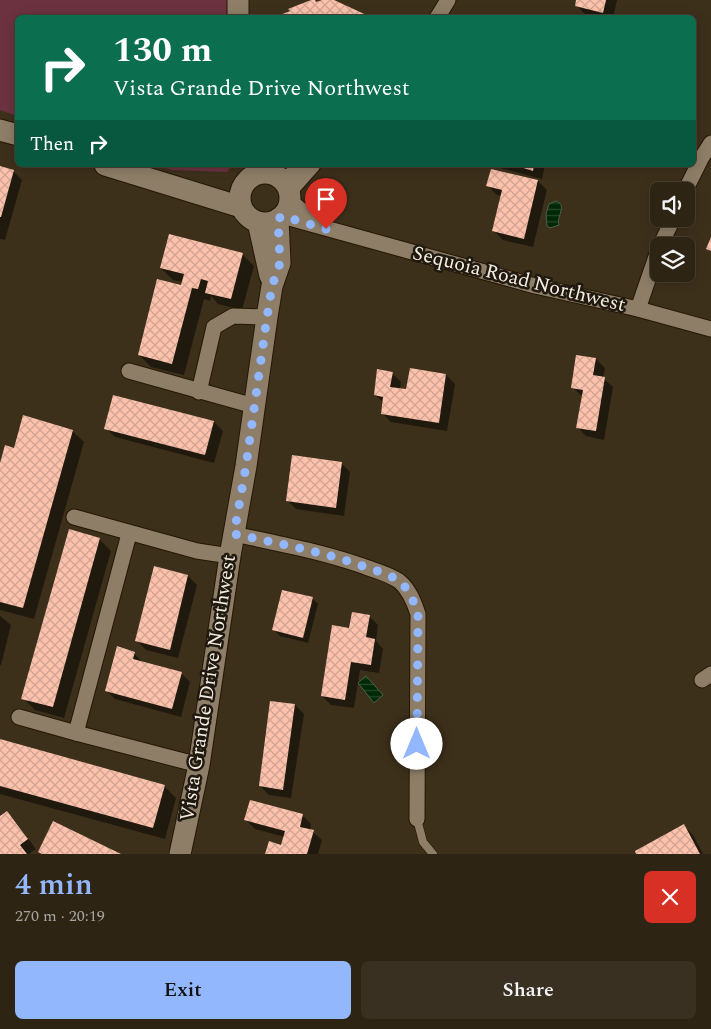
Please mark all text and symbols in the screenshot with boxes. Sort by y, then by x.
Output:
text: 130 m [113,24,212,77]
icon: right [30,35,95,100]
text: Vista Grande Drive Northwest [113,72,410,105]
text: Then [30,130,74,159]
icon: right [84,130,112,158]
pin [305,178,347,229]
map controls [650,182,695,282]
button: sound [650,182,695,227]
icon: arrive [312,185,340,213]
button: layers [650,237,695,282]
street label: Sequoia Road Northwest [409,238,629,320]
street label: Vista Grande Drive Northwest [172,553,244,823]
position arrow [390,717,442,769]
text: 4 min [15,862,93,908]
button: close [644,871,696,923]
text: 270 m · 20:19 [15,904,105,928]
button: Exit [15,961,351,1019]
button: Share [361,961,696,1019]

